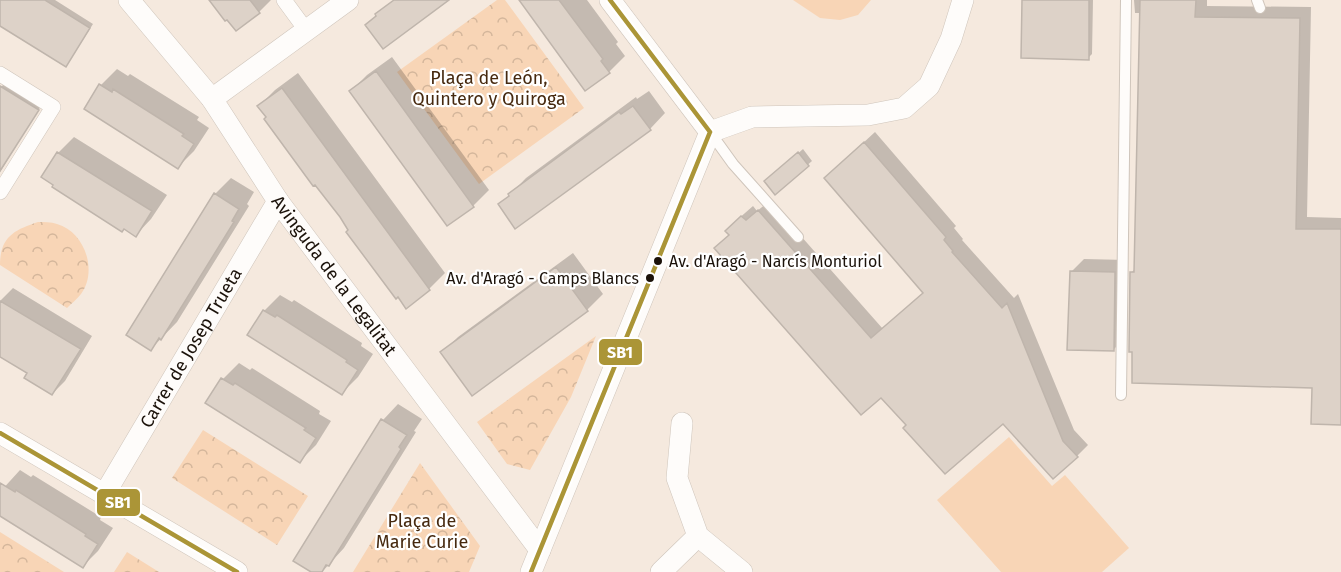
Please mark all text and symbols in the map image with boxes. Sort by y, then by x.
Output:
park label: Plaça de León, Quintero y Quiroga [412,67,566,110]
street label: Avinguda de la Legalitat [267,191,402,361]
place label: Av. d'Aragó - Narcís Monturiol [669,252,882,271]
marker: Av. d'Aragó - Narcís Monturiol [652,255,664,267]
street label: Carrer de Josep Trueta [135,264,247,432]
place label: Av. d'Aragó - Camps Blancs [446,269,639,288]
marker: Av. d'Aragó - Camps Blancs [644,272,656,284]
line badge: SB1 [598,338,643,366]
text: SB1 [607,343,633,362]
line badge: SB1 [96,488,141,517]
text: SB1 [105,493,131,512]
park label: Plaça de Marie Curie [376,510,468,553]

